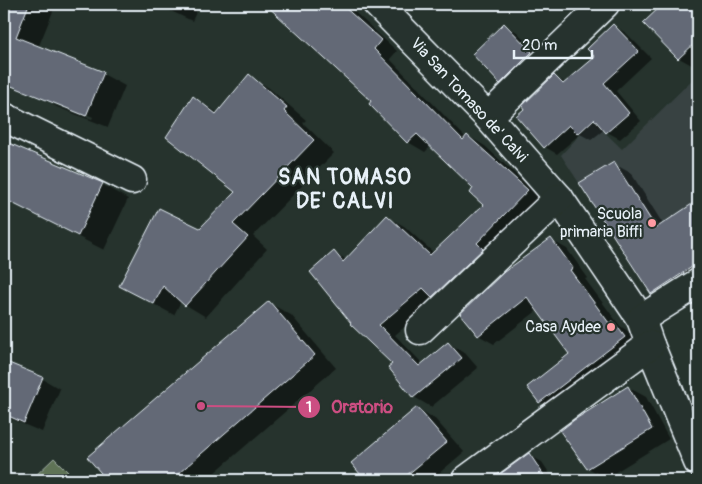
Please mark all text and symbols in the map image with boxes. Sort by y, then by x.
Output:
scale bar [514,28,592,60]
street label: Via San Tomaso de' Calvi [406,34,532,167]
text: 20 m [522,36,557,55]
district label: SAN TOMASO DE' CALVI [278,164,412,215]
place label: Scuola primaria Biffi [560,204,642,242]
marker: Scuola primaria Biffi [646,217,658,229]
place label: Casa Aydee [525,317,601,337]
marker: Casa Aydee [605,321,617,333]
callout: Oratorio [296,391,403,424]
text: Oratorio [331,396,393,419]
text: 1 [306,398,312,417]

